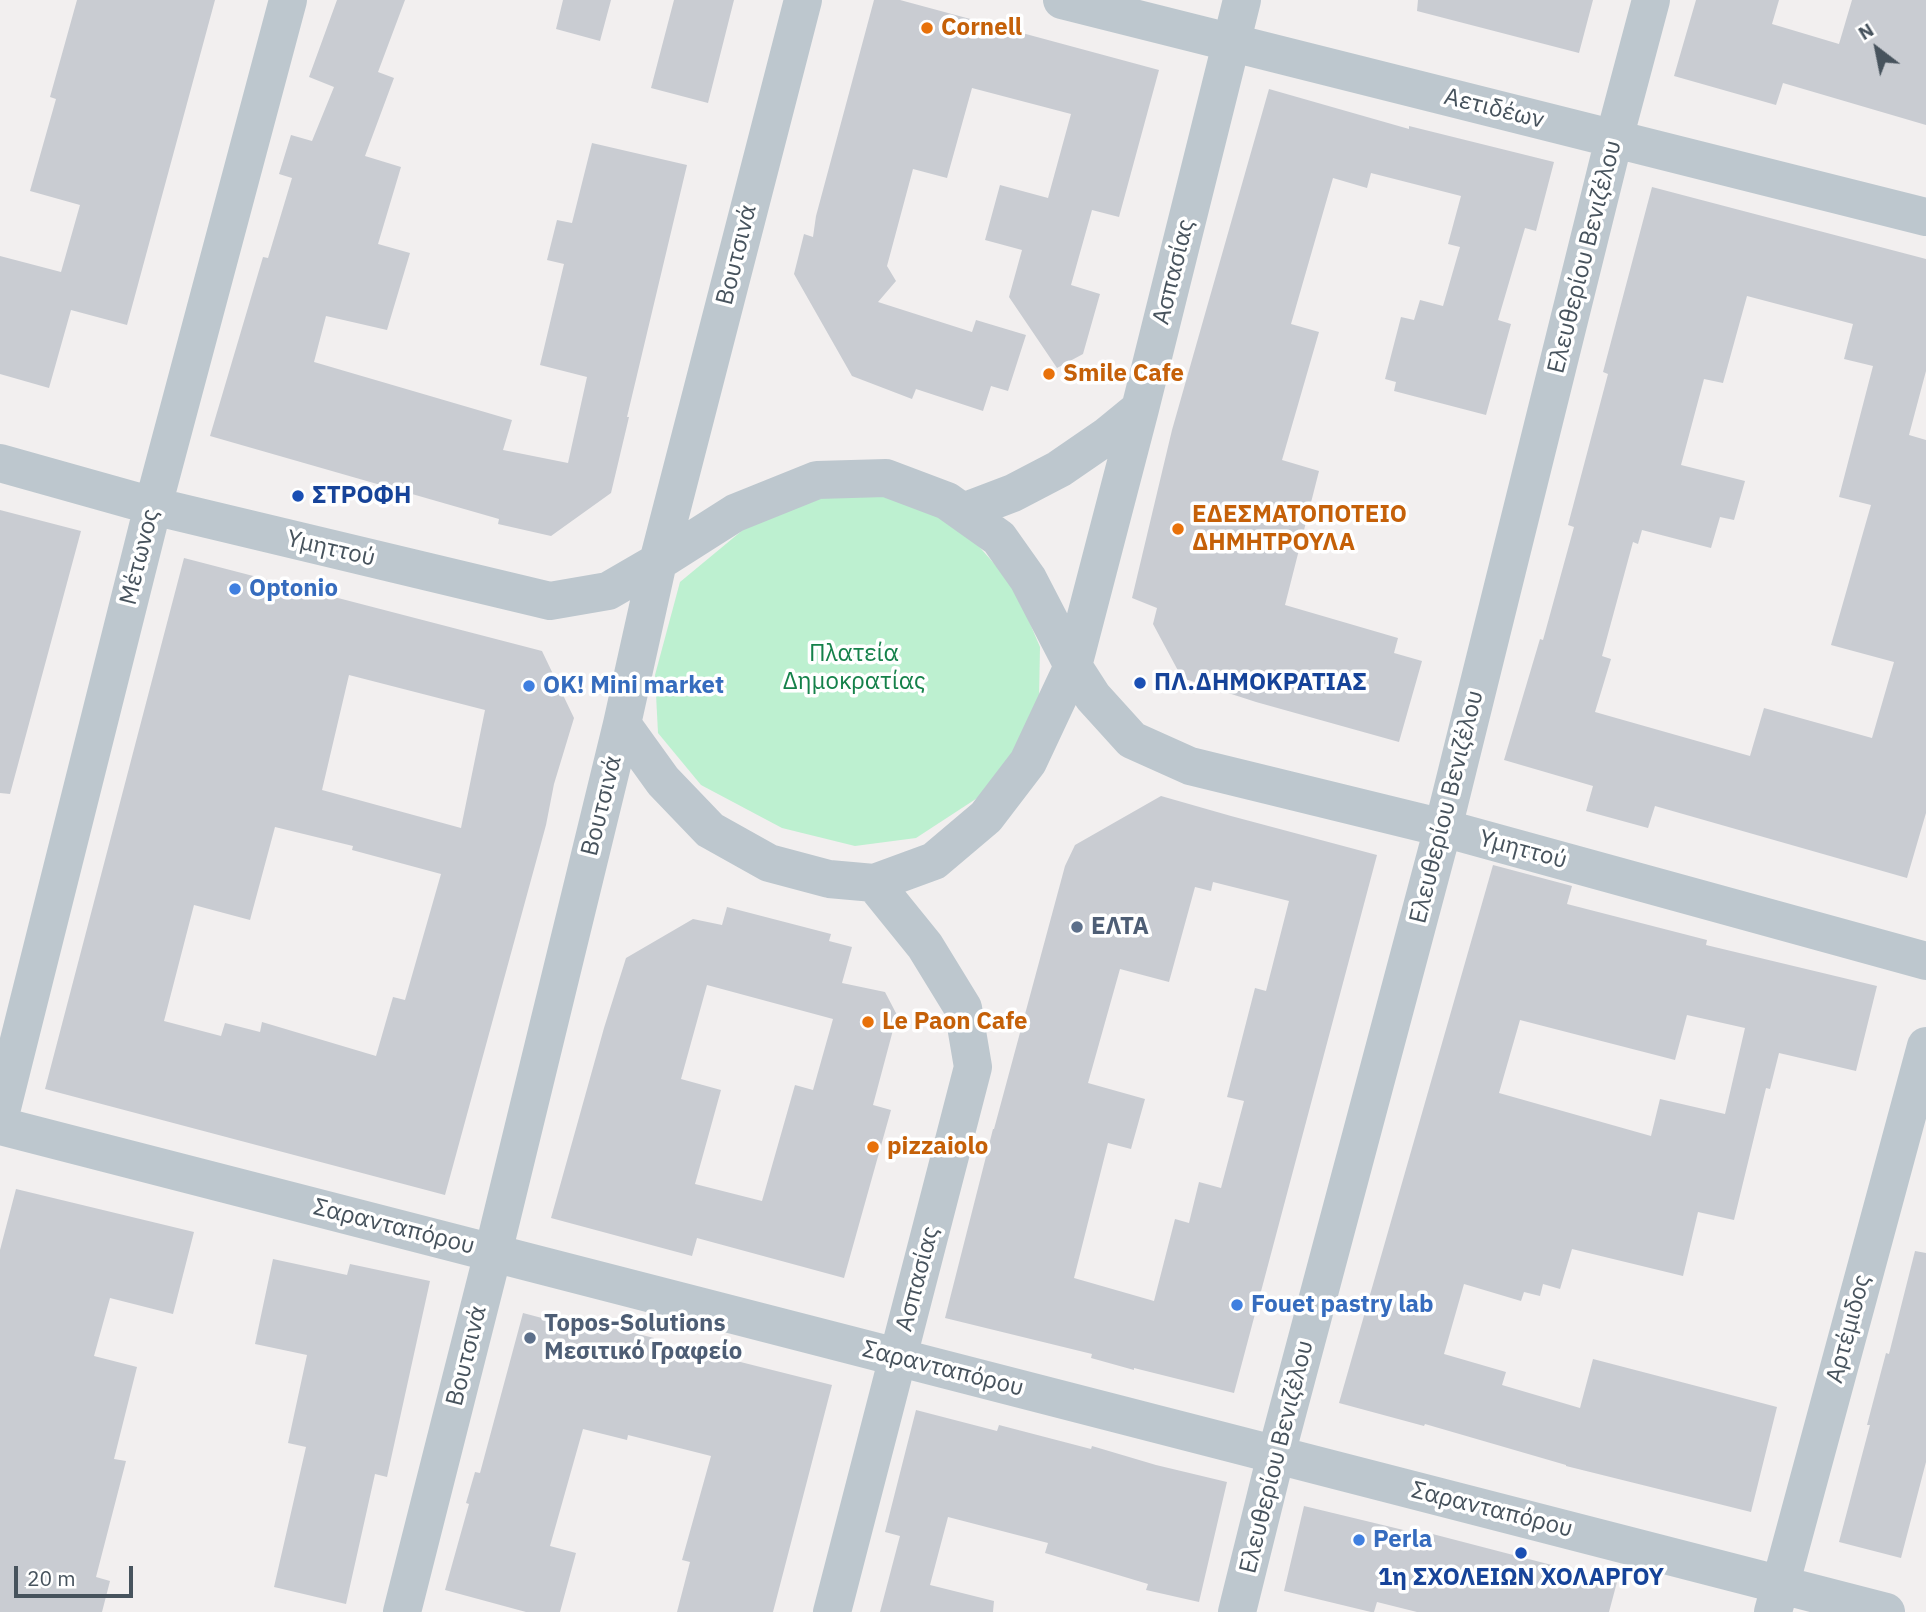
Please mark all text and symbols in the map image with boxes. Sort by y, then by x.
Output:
place label: Cornell [941,14,1022,42]
north arrow [1842,14,1912,84]
text: N [1854,17,1878,45]
marker: Cornell [919,20,935,36]
street label: Αετιδέων [1441,83,1547,135]
street label: Ελευθερίου Βενιζέλου [1542,137,1628,377]
street label: Βουτσινά [711,202,763,308]
street label: Ασπασίας [1147,216,1201,328]
place label: Smile Cafe [1063,360,1184,388]
marker: Smile Cafe [1041,366,1057,382]
place label: ΣΤΡΟΦΗ [312,482,411,510]
marker: ΣΤΡΟΦΗ [290,488,306,504]
place label: ΕΔΕΣΜΑΤΟΠΟΤΕΙΟ ΔΗΜΗΤΡΟΥΛΑ [1192,501,1407,557]
street label: Μέτωνος [114,506,166,608]
marker: ΕΔΕΣΜΑΤΟΠΟΤΕΙΟ ΔΗΜΗΤΡΟΥΛΑ [1170,521,1186,537]
street label: Υμηττού [284,525,378,573]
place label: Optonio [249,575,338,603]
marker: Optonio [227,581,243,597]
park label: Πλατεία Δημοκρατίας [782,640,926,696]
place label: ΠΛ.ΔΗΜΟΚΡΑΤΙΑΣ [1154,669,1367,697]
place label: OK! Mini market [543,672,724,700]
marker: ΠΛ.ΔΗΜΟΚΡΑΤΙΑΣ [1132,675,1148,691]
marker: OK! Mini market [521,678,537,694]
street label: Ελευθερίου Βενιζέλου [1404,687,1490,927]
street label: Βουτσινά [576,753,628,859]
street label: Υμηττού [1476,824,1570,876]
place label: ΕΛΤΑ [1091,913,1149,941]
marker: ΕΛΤΑ [1069,919,1085,935]
place label: Le Paon Cafe [882,1008,1028,1036]
marker: Le Paon Cafe [860,1014,876,1030]
place label: pizzaiolo [887,1133,988,1161]
marker: pizzaiolo [865,1139,881,1155]
street label: Σαρανταπόρου [310,1193,478,1261]
street label: Ασπασίας [890,1223,946,1335]
street label: Αρτέμιδος [1821,1272,1877,1386]
place label: Fouet pastry lab [1251,1291,1434,1319]
marker: Fouet pastry lab [1229,1297,1245,1313]
street label: Βουτσινά [441,1303,493,1409]
place label: Topos-Solutions Μεσιτικό Γραφείο [544,1310,742,1366]
marker: Topos-Solutions Μεσιτικό Γραφείο [522,1330,538,1346]
street label: Σαρανταπόρου [859,1335,1027,1403]
street label: Ελευθερίου Βενιζέλου [1234,1337,1320,1577]
street label: Σαρανταπόρου [1408,1476,1576,1544]
place label: Perla [1373,1526,1432,1554]
marker: Perla [1351,1532,1367,1548]
marker: 1η ΣΧΟΛΕΙΩΝ ΧΟΛΑΡΓΟΥ [1513,1545,1529,1561]
scale bar [18,1552,136,1596]
text: 20 m [27,1564,76,1592]
place label: 1η ΣΧΟΛΕΙΩΝ ΧΟΛΑΡΓΟΥ [1378,1564,1664,1592]

